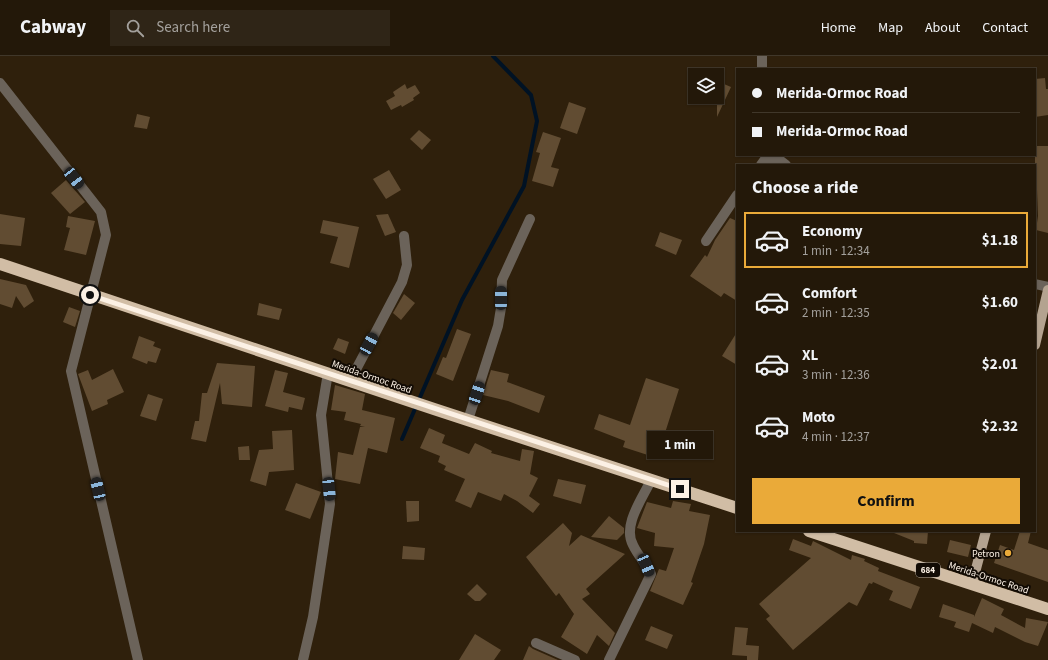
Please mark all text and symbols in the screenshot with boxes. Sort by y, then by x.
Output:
search box [110,10,390,46]
text: Cabway [20,14,86,41]
icon: search [124,17,146,39]
text: Search here [156,17,230,38]
text: Home [821,18,856,38]
text: Map [878,18,903,38]
text: About [925,18,960,38]
text: Contact [982,18,1028,38]
map controls [688,68,724,104]
button: layers [688,68,724,104]
text: Merida-Ormoc Road [776,83,908,104]
text: Merida-Ormoc Road [776,121,908,142]
car [62,165,86,191]
text: Choose a ride [752,175,858,200]
text: Economy [802,221,863,242]
icon: car [754,222,790,258]
text: $1.18 [982,230,1018,251]
text: 1 min · 12:34 [802,242,870,260]
text: Comfort [802,283,857,304]
icon: car [754,284,790,320]
route start [81,286,99,304]
car [495,286,507,310]
text: $1.60 [982,292,1018,313]
text: 2 min · 12:35 [802,304,870,322]
car [358,331,380,357]
text: XL [802,345,818,366]
icon: car [754,346,790,382]
text: $2.01 [982,354,1018,375]
street label: Merida-Ormoc Road [330,357,414,397]
text: 3 min · 12:36 [802,366,870,384]
car [468,380,486,406]
text: Moto [802,407,835,428]
icon: car [754,408,790,444]
text: $2.32 [982,416,1018,437]
text: 4 min · 12:37 [802,428,870,446]
callout: 1 min [647,431,713,459]
text: 1 min [664,436,696,454]
car [89,476,107,502]
car [322,476,336,502]
button: Confirm [752,478,1020,524]
route end [671,480,689,498]
place label: Petron [972,547,1000,561]
marker: Petron [1003,548,1013,558]
car [636,552,656,578]
street label: Merida-Ormoc Road [947,558,1031,598]
road number: 684 [916,563,940,577]

